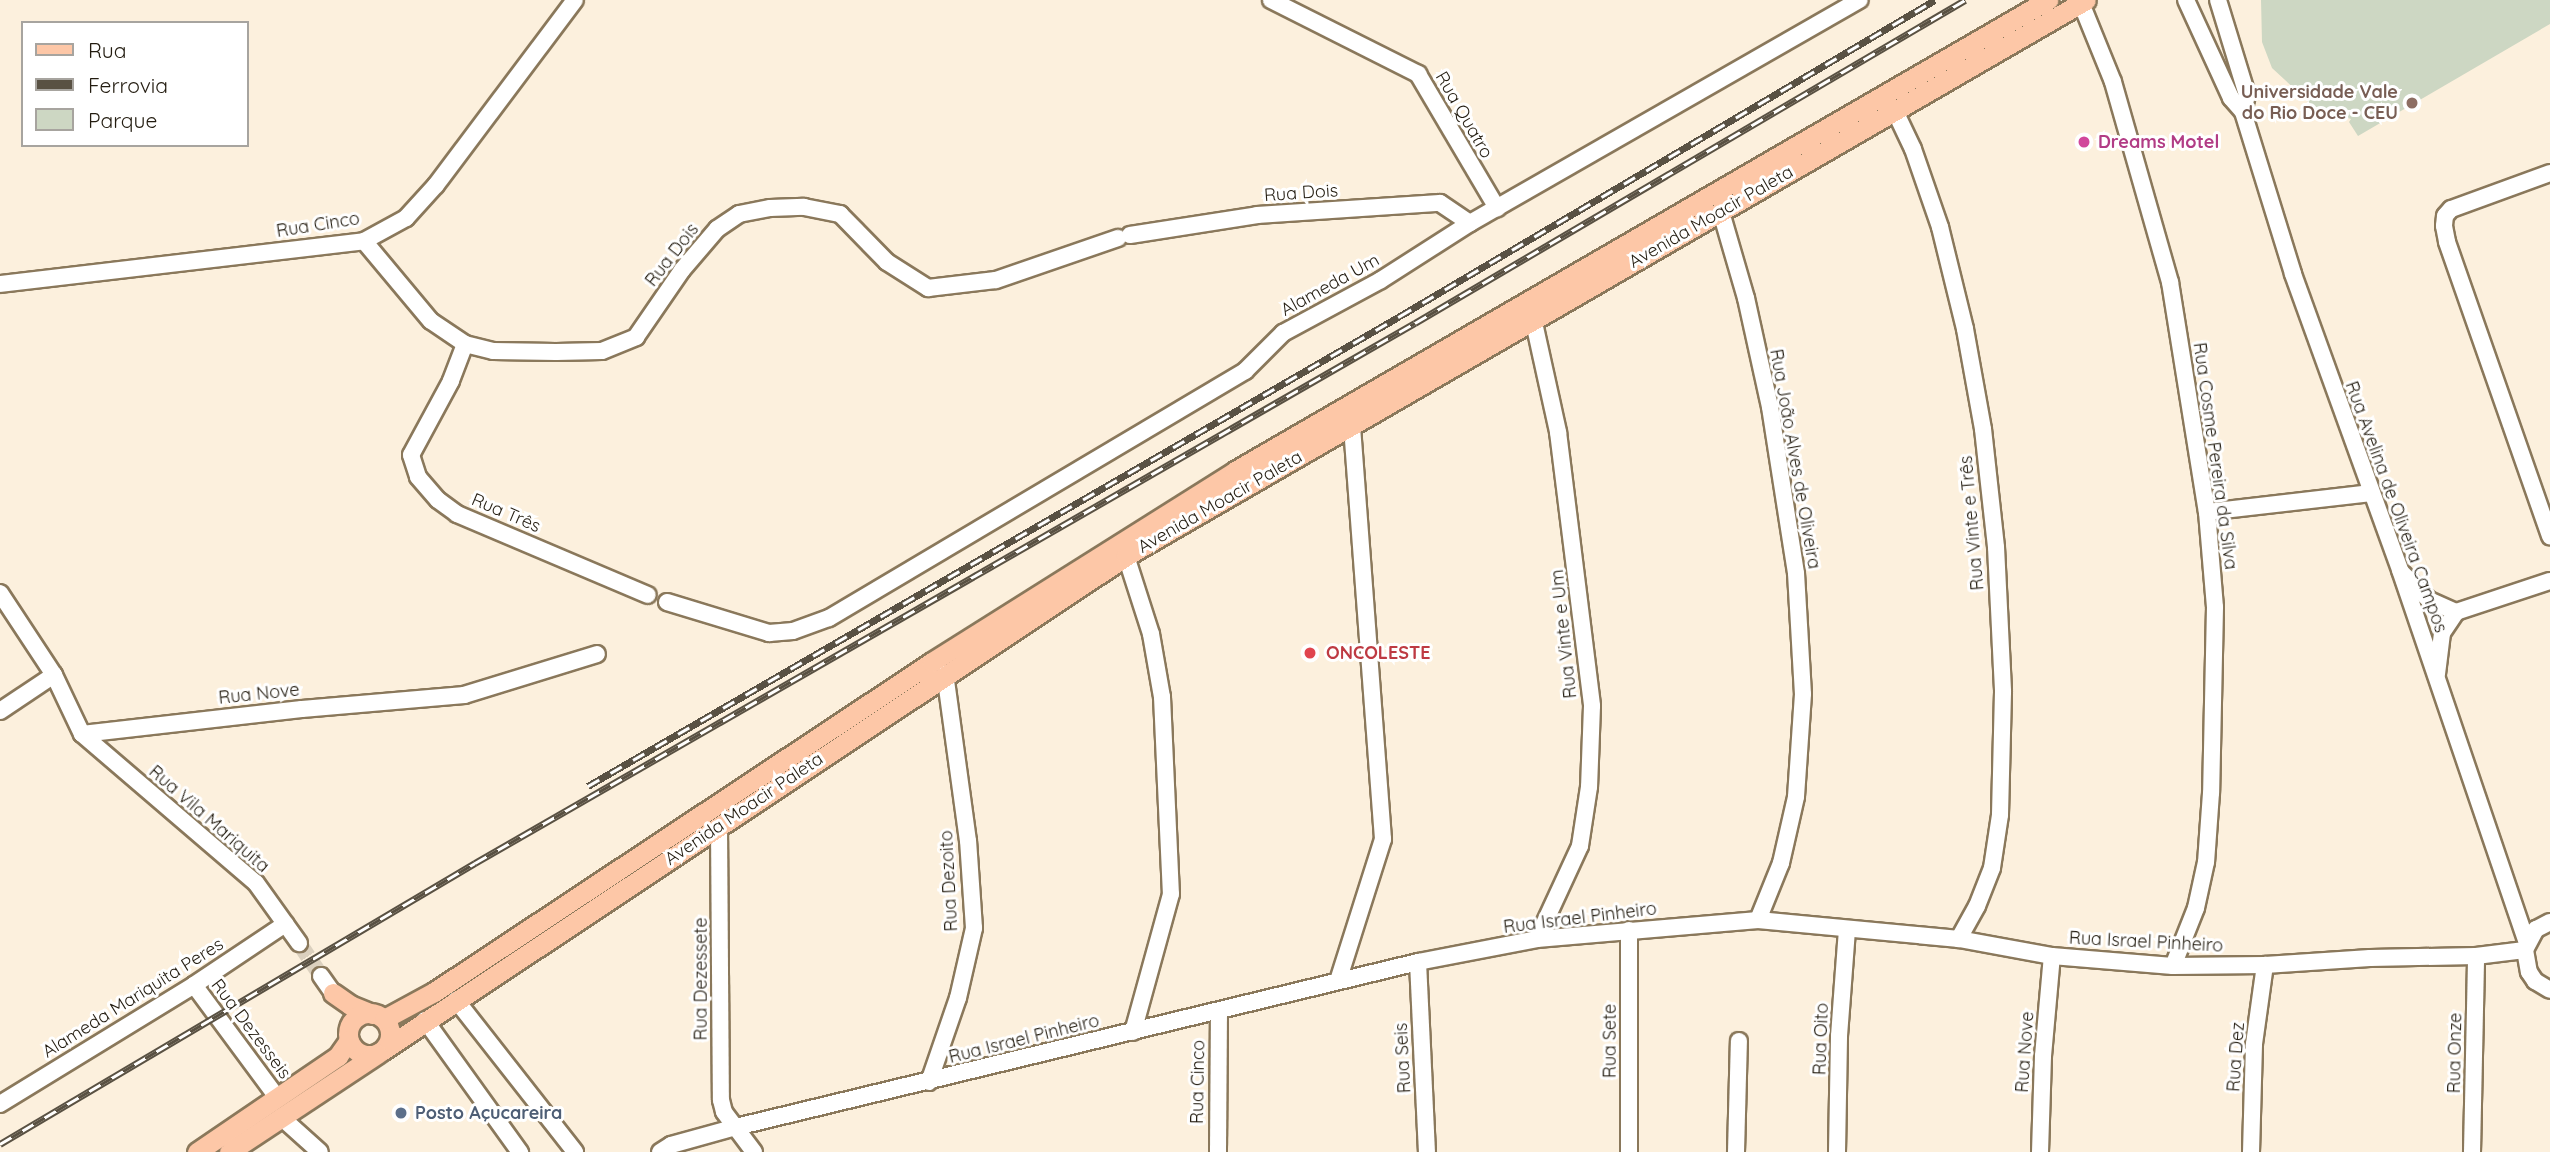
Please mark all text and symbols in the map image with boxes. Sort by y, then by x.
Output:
legend [21,21,248,147]
text: Rua [88,37,127,63]
street label: Rua Quatro [1431,68,1497,162]
text: Ferrovia [88,72,168,98]
place label: Universidade Vale do Rio Doce - CEU [2241,82,2398,124]
marker: Universidade Vale do Rio Doce - CEU [2404,95,2420,111]
text: Parque [88,107,157,133]
place label: Dreams Motel [2098,131,2219,153]
marker: Dreams Motel [2076,134,2092,150]
street label: Avenida Moacir Paleta [1625,161,1797,273]
street label: Rua Dois [1263,180,1339,206]
street label: Rua Cinco [275,208,361,242]
street label: Rua Dois [641,219,703,291]
street label: Alameda Um [1277,249,1383,321]
street label: Rua Cosme Pereira da Silva [2188,341,2242,571]
street label: Rua João Alves de Oliveira [1765,347,1825,571]
street label: Rua Avelina de Oliveira Campos [2340,378,2452,636]
street label: Avenida Moacir Paleta [1134,446,1306,558]
street label: Rua Vinte e Três [1955,455,1989,591]
street label: Rua Três [468,489,544,537]
street label: Rua Vinte e Um [1546,568,1582,700]
place label: ONCOLESTE [1326,642,1431,664]
marker: ONCOLESTE [1300,643,1320,663]
street label: Rua Nove [217,679,301,709]
street label: Avenida Moacir Paleta [661,748,827,870]
street label: Rua Vila Mariquita [144,761,274,877]
street label: Rua Dezoito [936,830,962,932]
street label: Rua Israel Pinheiro [1502,898,1658,938]
street label: Rua Dezessete [690,917,712,1041]
street label: Rua Israel Pinheiro [2068,927,2224,957]
street label: Alameda Mariquita Peres [38,933,228,1063]
street label: Rua Dezesseis [207,975,295,1083]
street label: Rua Oito [1809,1002,1833,1076]
street label: Rua Sete [1599,1004,1621,1078]
street label: Rua Israel Pinheiro [946,1010,1102,1068]
street label: Rua Nove [2011,1011,2039,1093]
street label: Rua Onze [2443,1012,2467,1094]
street label: Rua Dez [2223,1021,2249,1093]
street label: Rua Seis [1390,1022,1416,1094]
street label: Rua Cinco [1186,1040,1210,1124]
place label: Posto Açucareira [415,1102,562,1124]
marker: Posto Açucareira [393,1105,409,1121]

